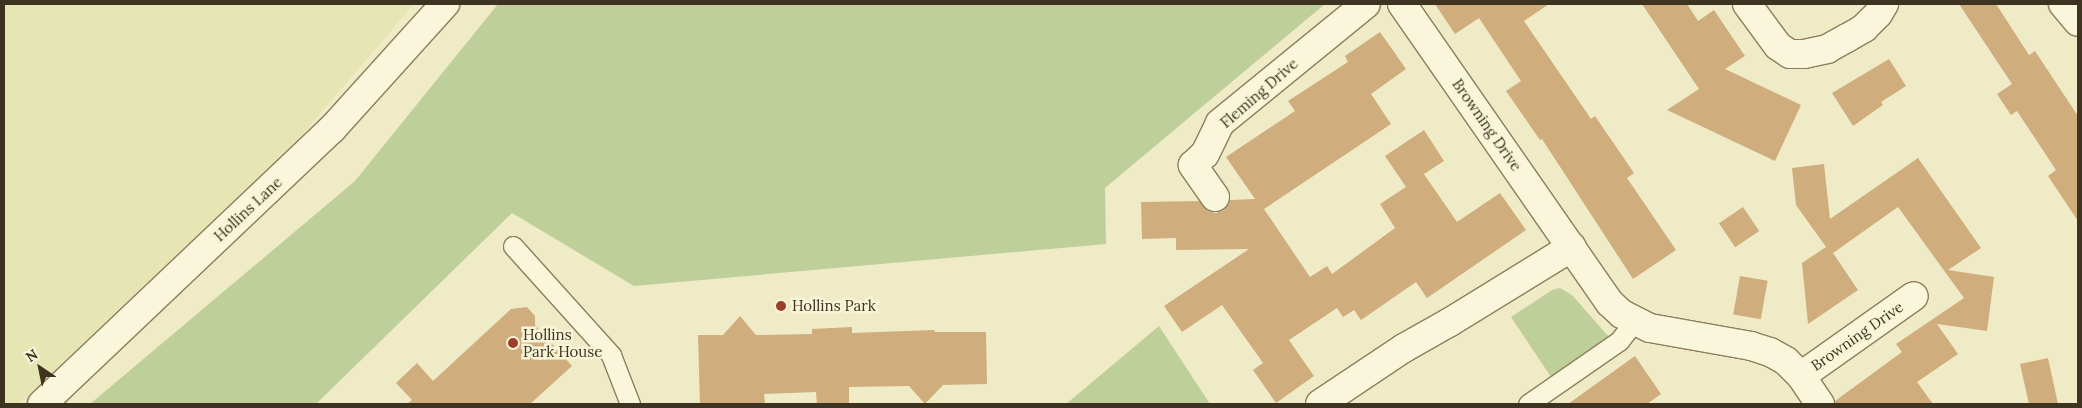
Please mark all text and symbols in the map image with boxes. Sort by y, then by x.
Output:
street label: Fleming Drive [1217,54,1301,132]
street label: Browning Drive [1449,75,1525,175]
street label: Hollins Lane [210,173,286,245]
place label: Hollins Park [792,297,876,315]
street label: Browning Drive [1807,298,1907,374]
marker: Hollins Park [774,299,788,313]
place label: Hollins Park House [523,325,602,360]
marker: Hollins Park House [507,337,519,349]
north arrow [15,343,65,393]
text: N [22,345,41,366]

